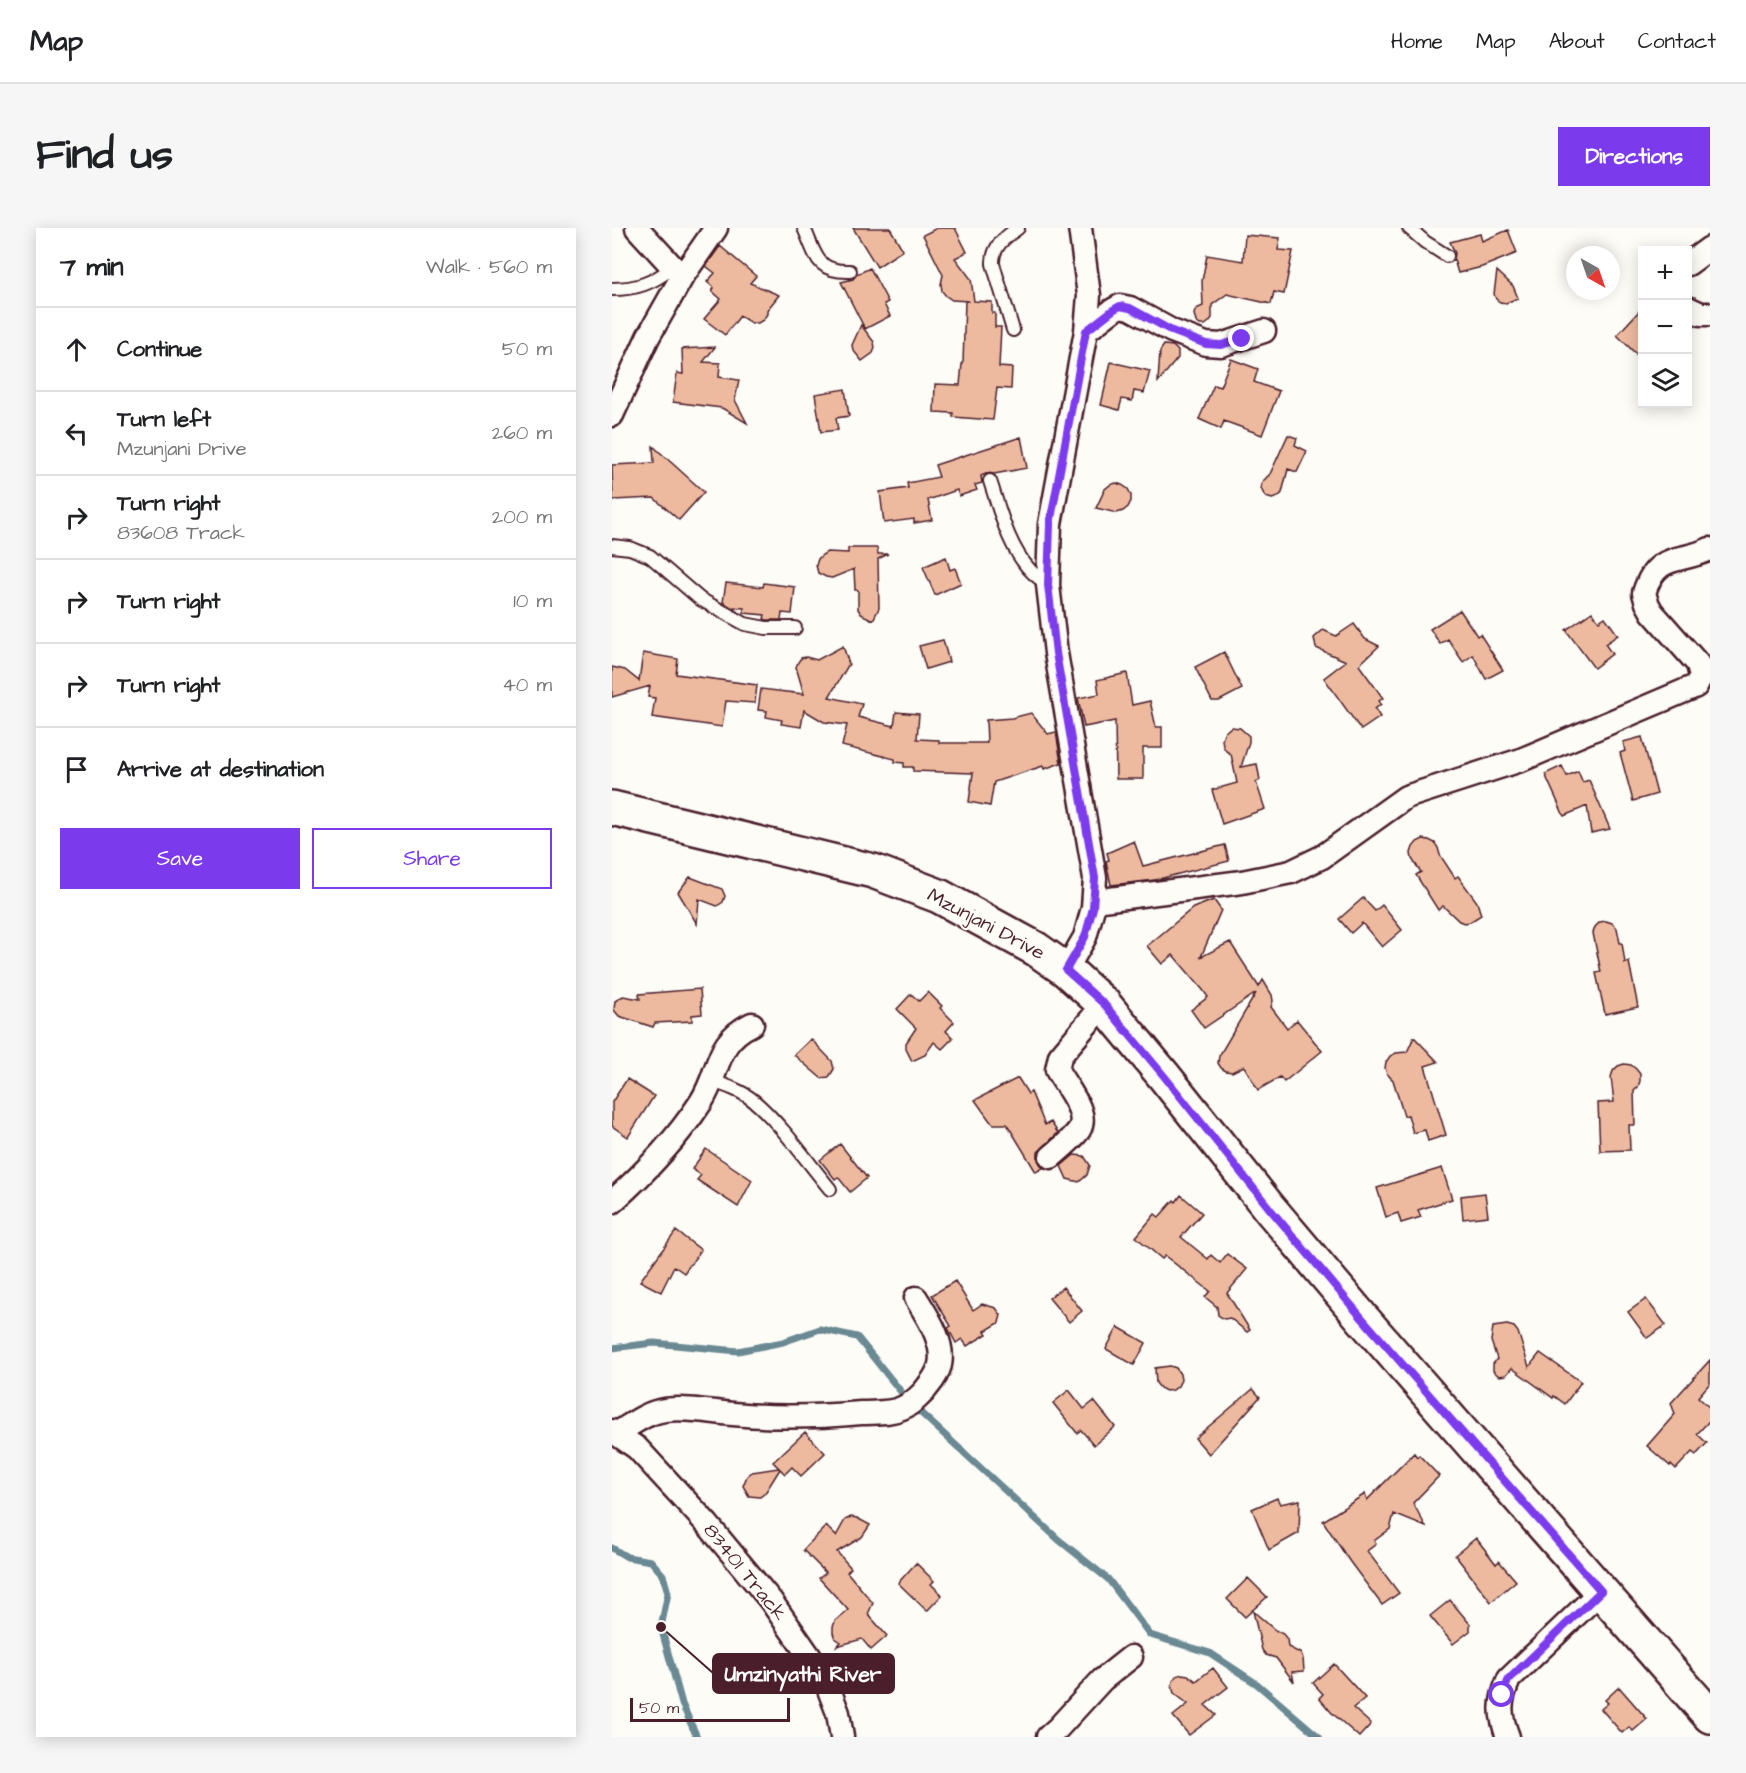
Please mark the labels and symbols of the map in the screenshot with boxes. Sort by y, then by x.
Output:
north arrow [1566,246,1620,300]
route end [1228,325,1254,351]
street label: Mzunjani Drive [922,881,1050,967]
street label: 83401 Track [697,1517,793,1627]
callout: Umzinyathi River [713,1654,894,1693]
text: Umzinyathi River [725,1660,882,1692]
route start [1488,1681,1514,1707]
scale bar [630,1695,790,1722]

